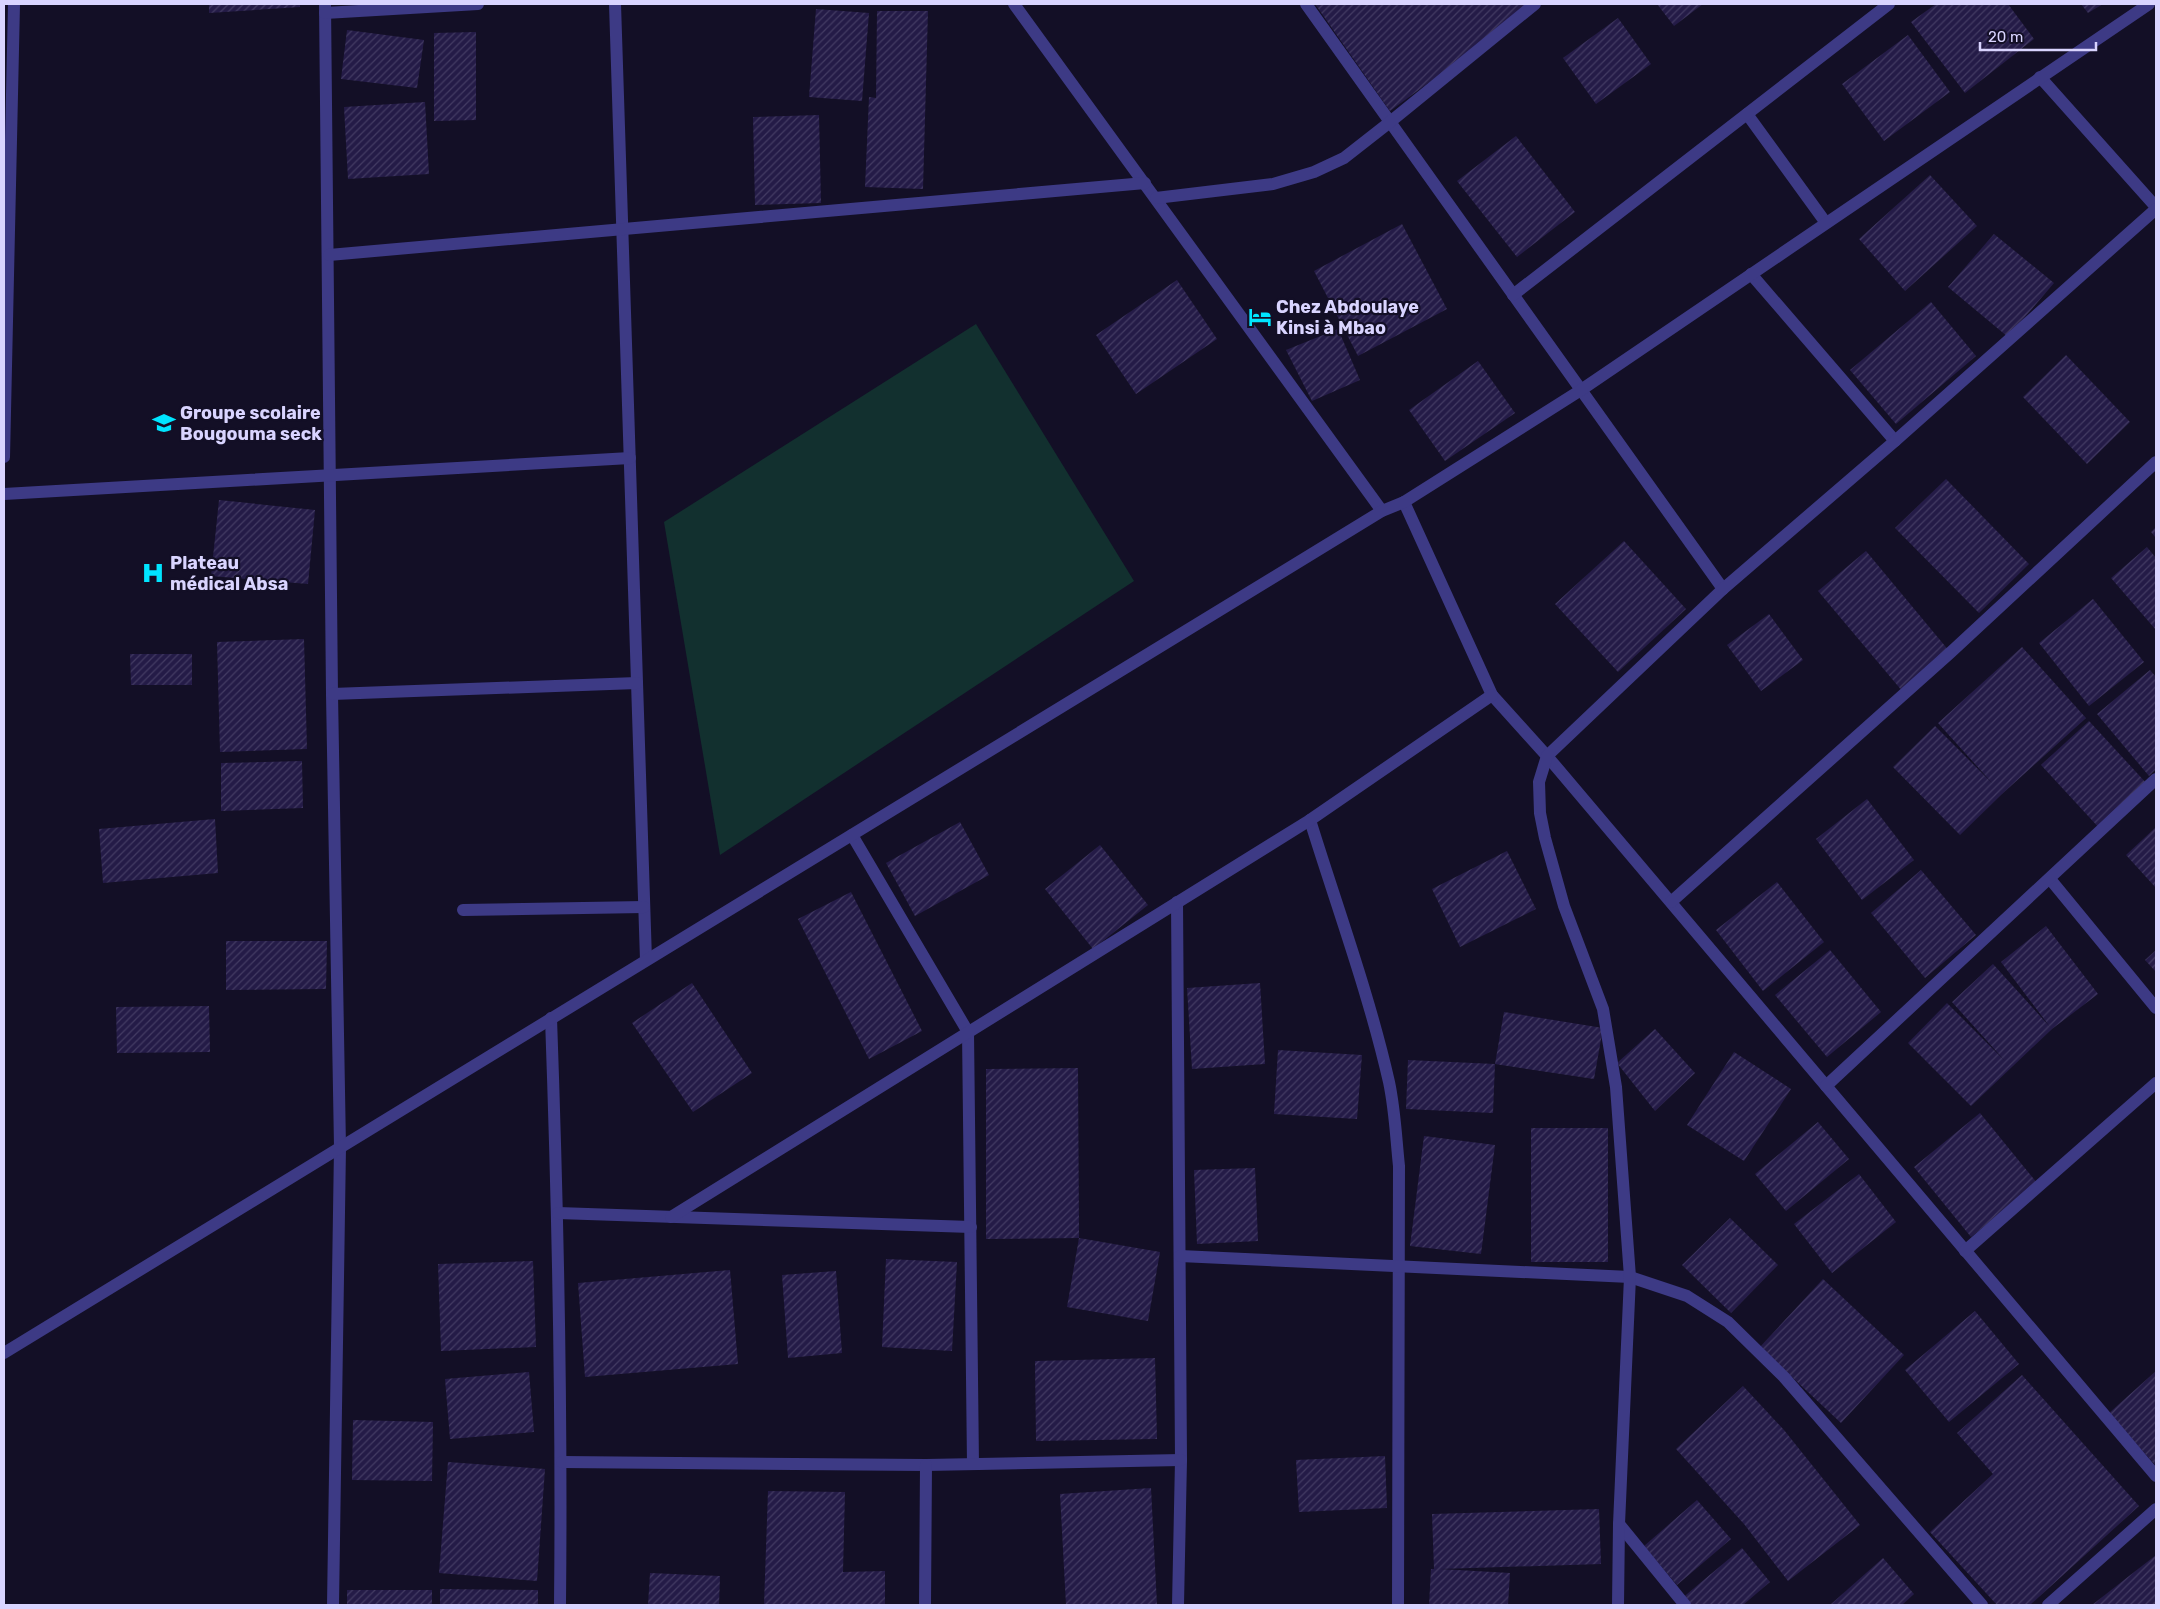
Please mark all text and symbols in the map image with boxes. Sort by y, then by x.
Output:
scale bar [1980,20,2096,52]
text: 20 m [1988,28,2023,46]
place label: Chez Abdoulaye Kinsi à Mbao [1276,296,1419,339]
hotel icon: Chez Abdoulaye Kinsi à Mbao [1247,304,1273,330]
place label: Groupe scolaire Bougouma seck [180,402,322,445]
school or university icon: Groupe scolaire Bougouma seck [151,410,177,436]
place label: Plateau médical Absa [170,552,288,595]
hospital icon: Plateau médical Absa [140,560,166,586]

